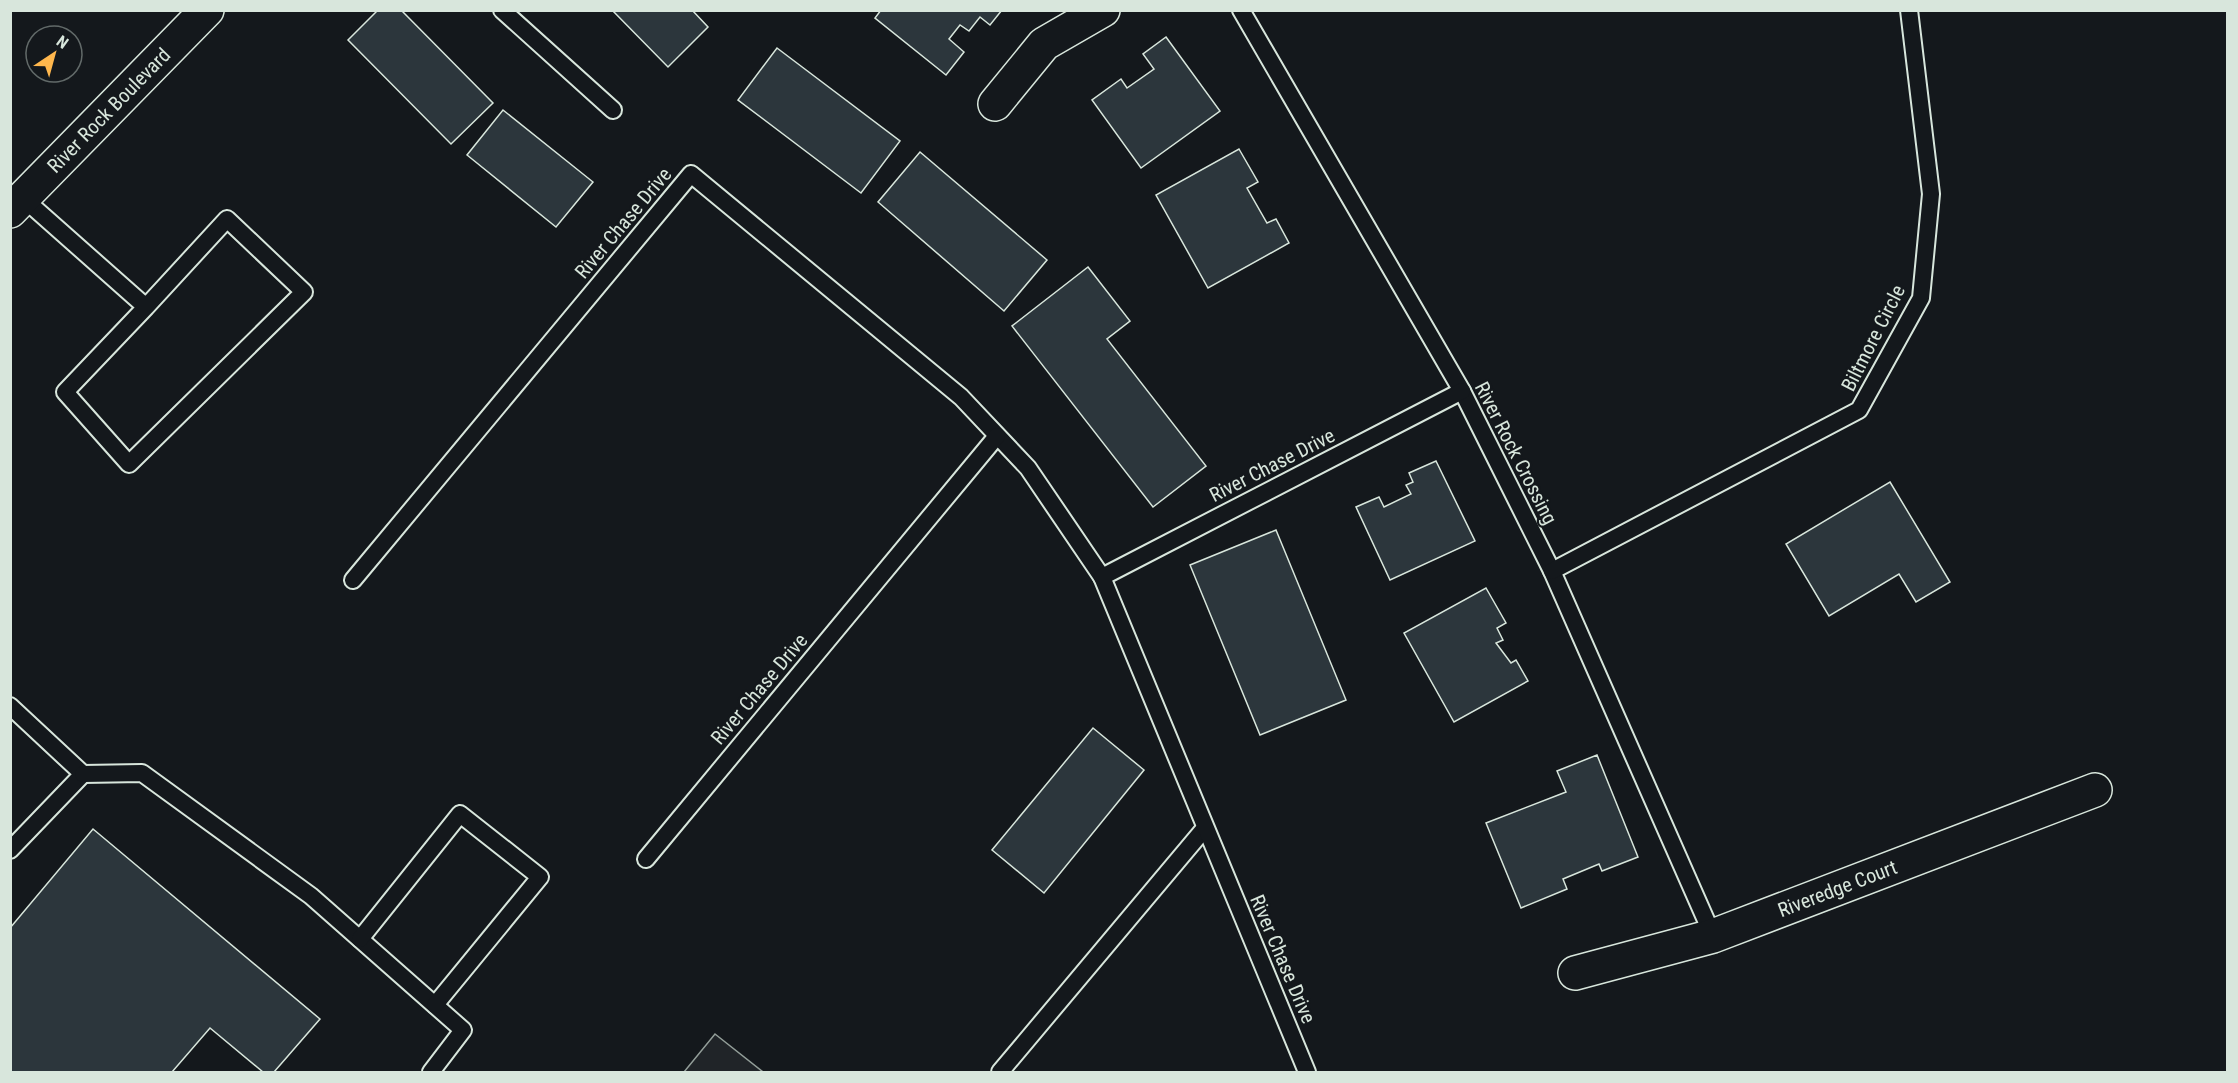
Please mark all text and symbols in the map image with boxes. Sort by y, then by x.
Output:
north arrow [24,24,84,84]
text: N [53,32,72,53]
street label: River Rock Boulevard [42,43,175,178]
street label: River Chase Drive [570,163,676,283]
street label: Biltmore Circle [1836,281,1910,395]
street label: River Rock Crossing [1470,378,1562,528]
street label: River Chase Drive [1205,423,1339,507]
street label: River Chase Drive [706,629,812,749]
street label: Riveredge Court [1774,855,1900,922]
street label: River Chase Drive [1245,891,1321,1027]

